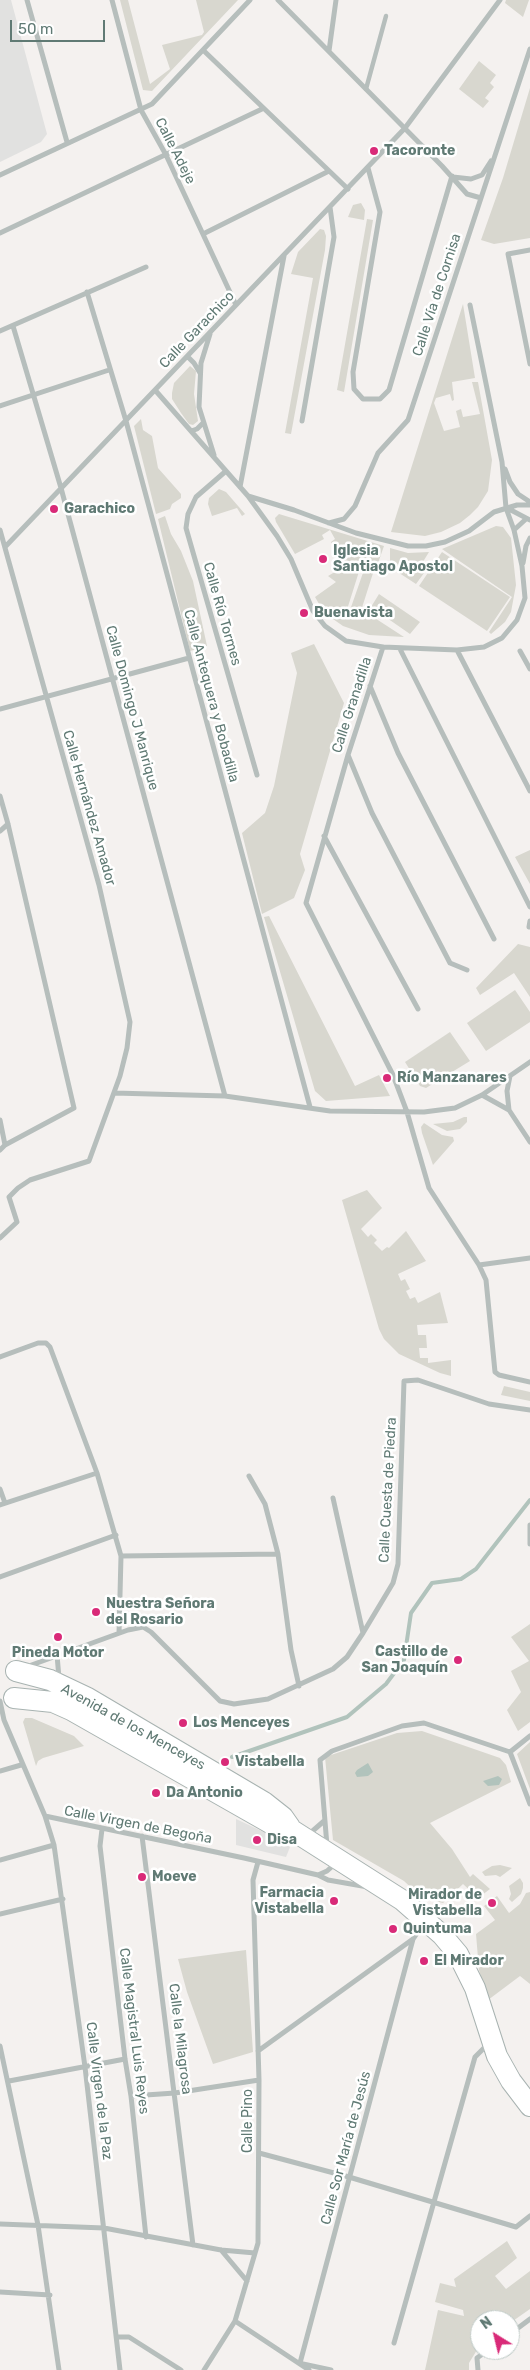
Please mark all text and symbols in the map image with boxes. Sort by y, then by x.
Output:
scale bar [12,10,108,42]
text: 50 m [18,20,53,38]
street label: Calle Adeje [151,115,199,187]
place label: Tacoronte [384,143,455,159]
marker: Tacoronte [368,145,380,157]
street label: Calle Vía de Cornisa [409,232,465,358]
street label: Calle Garachico [156,288,238,372]
place label: Garachico [64,501,135,517]
marker: Garachico [48,503,60,515]
place label: Iglesia Santiago Apostol [333,543,453,576]
marker: Iglesia Santiago Apostol [317,553,329,565]
street label: Calle Río Tormes [199,560,245,668]
place label: Buenavista [314,605,393,621]
marker: Buenavista [298,607,310,619]
street label: Calle Antequera y Bobadilla [180,608,242,784]
street label: Calle Domingo J Manrique [102,624,162,792]
street label: Calle Granadilla [329,655,375,755]
street label: Calle Hernández Amador [59,728,119,888]
place label: Río Manzanares [397,1070,507,1086]
marker: Río Manzanares [381,1072,393,1084]
street label: Calle Cuesta de Piedra [376,1417,400,1563]
place label: Nuestra Señora del Rosario [106,1596,215,1628]
marker: Nuestra Señora del Rosario [90,1606,102,1618]
marker: Pineda Motor [52,1631,64,1643]
place label: Castillo de San Joaquín [361,1644,448,1676]
place label: Pineda Motor [12,1645,104,1661]
marker: Castillo de San Joaquín [452,1654,464,1666]
street label: Avenida de los Menceyes [58,1680,208,1774]
place label: Los Menceyes [193,1715,290,1731]
marker: Los Menceyes [177,1717,189,1729]
place label: Vistabella [235,1754,304,1770]
marker: Vistabella [219,1756,231,1768]
place label: Da Antonio [166,1785,243,1801]
marker: Da Antonio [150,1787,162,1799]
street label: Calle Virgen de Begoña [63,1802,213,1848]
place label: Disa [267,1832,297,1848]
marker: Disa [251,1834,263,1846]
place label: Moeve [152,1869,197,1885]
marker: Moeve [136,1871,148,1883]
place label: Farmacia Vistabella [255,1885,324,1918]
place label: Mirador de Vistabella [408,1887,482,1920]
marker: Farmacia Vistabella [328,1895,340,1907]
marker: Mirador de Vistabella [486,1897,498,1909]
place label: Quintuma [403,1921,471,1937]
marker: Quintuma [387,1923,399,1935]
street label: Calle Magistral Luis Reyes [115,1947,153,2115]
place label: El Mirador [434,1953,504,1969]
marker: El Mirador [418,1955,430,1967]
street label: Calle la Milagrosa [165,1983,195,2095]
street label: Calle Virgen de la Paz [82,2021,116,2161]
street label: Calle Sor María de Jesús [317,2069,375,2227]
street label: Calle Pino [240,2089,256,2153]
north arrow [470,2310,520,2360]
text: N [477,2313,496,2333]

